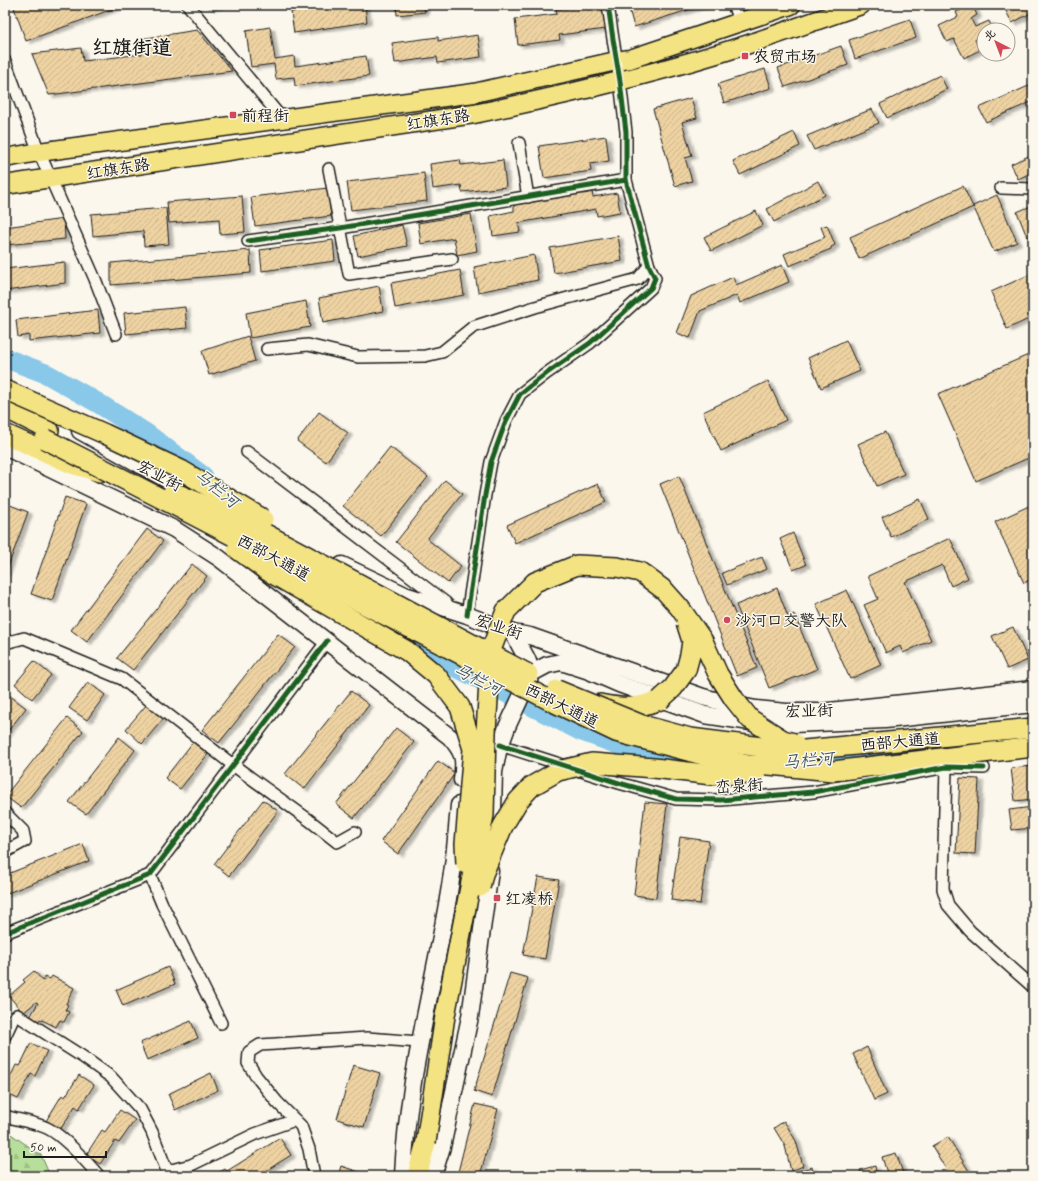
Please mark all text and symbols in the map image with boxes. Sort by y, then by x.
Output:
north arrow [976,22,1016,62]
text: 北 [981,26,999,44]
district label: 红旗街道 [92,35,172,62]
place label: 农贸市场 [753,47,817,68]
marker: 农贸市场 [740,51,750,61]
street label: 红旗东路 [405,105,471,136]
place label: 前程街 [241,106,289,127]
marker: 前程街 [228,110,238,120]
street label: 红旗东路 [85,154,151,185]
street label: 宏业街 [133,456,185,497]
water label: 马栏河 [190,464,245,515]
street label: 西部大通道 [233,530,314,586]
street label: 宏业街 [472,610,525,645]
place label: 沙河口交警大队 [735,611,847,632]
marker: 沙河口交警大队 [722,615,732,625]
water label: 马栏河 [450,659,508,703]
street label: 西部大通道 [521,679,602,733]
street label: 宏业街 [785,700,833,723]
street label: 西部大通道 [859,729,941,756]
water label: 马栏河 [782,748,837,774]
street label: 峦泉街 [714,774,764,799]
place label: 红凌桥 [505,889,553,910]
marker: 红凌桥 [492,893,502,903]
scale bar [24,1133,106,1159]
text: 50 m [30,1140,57,1156]

